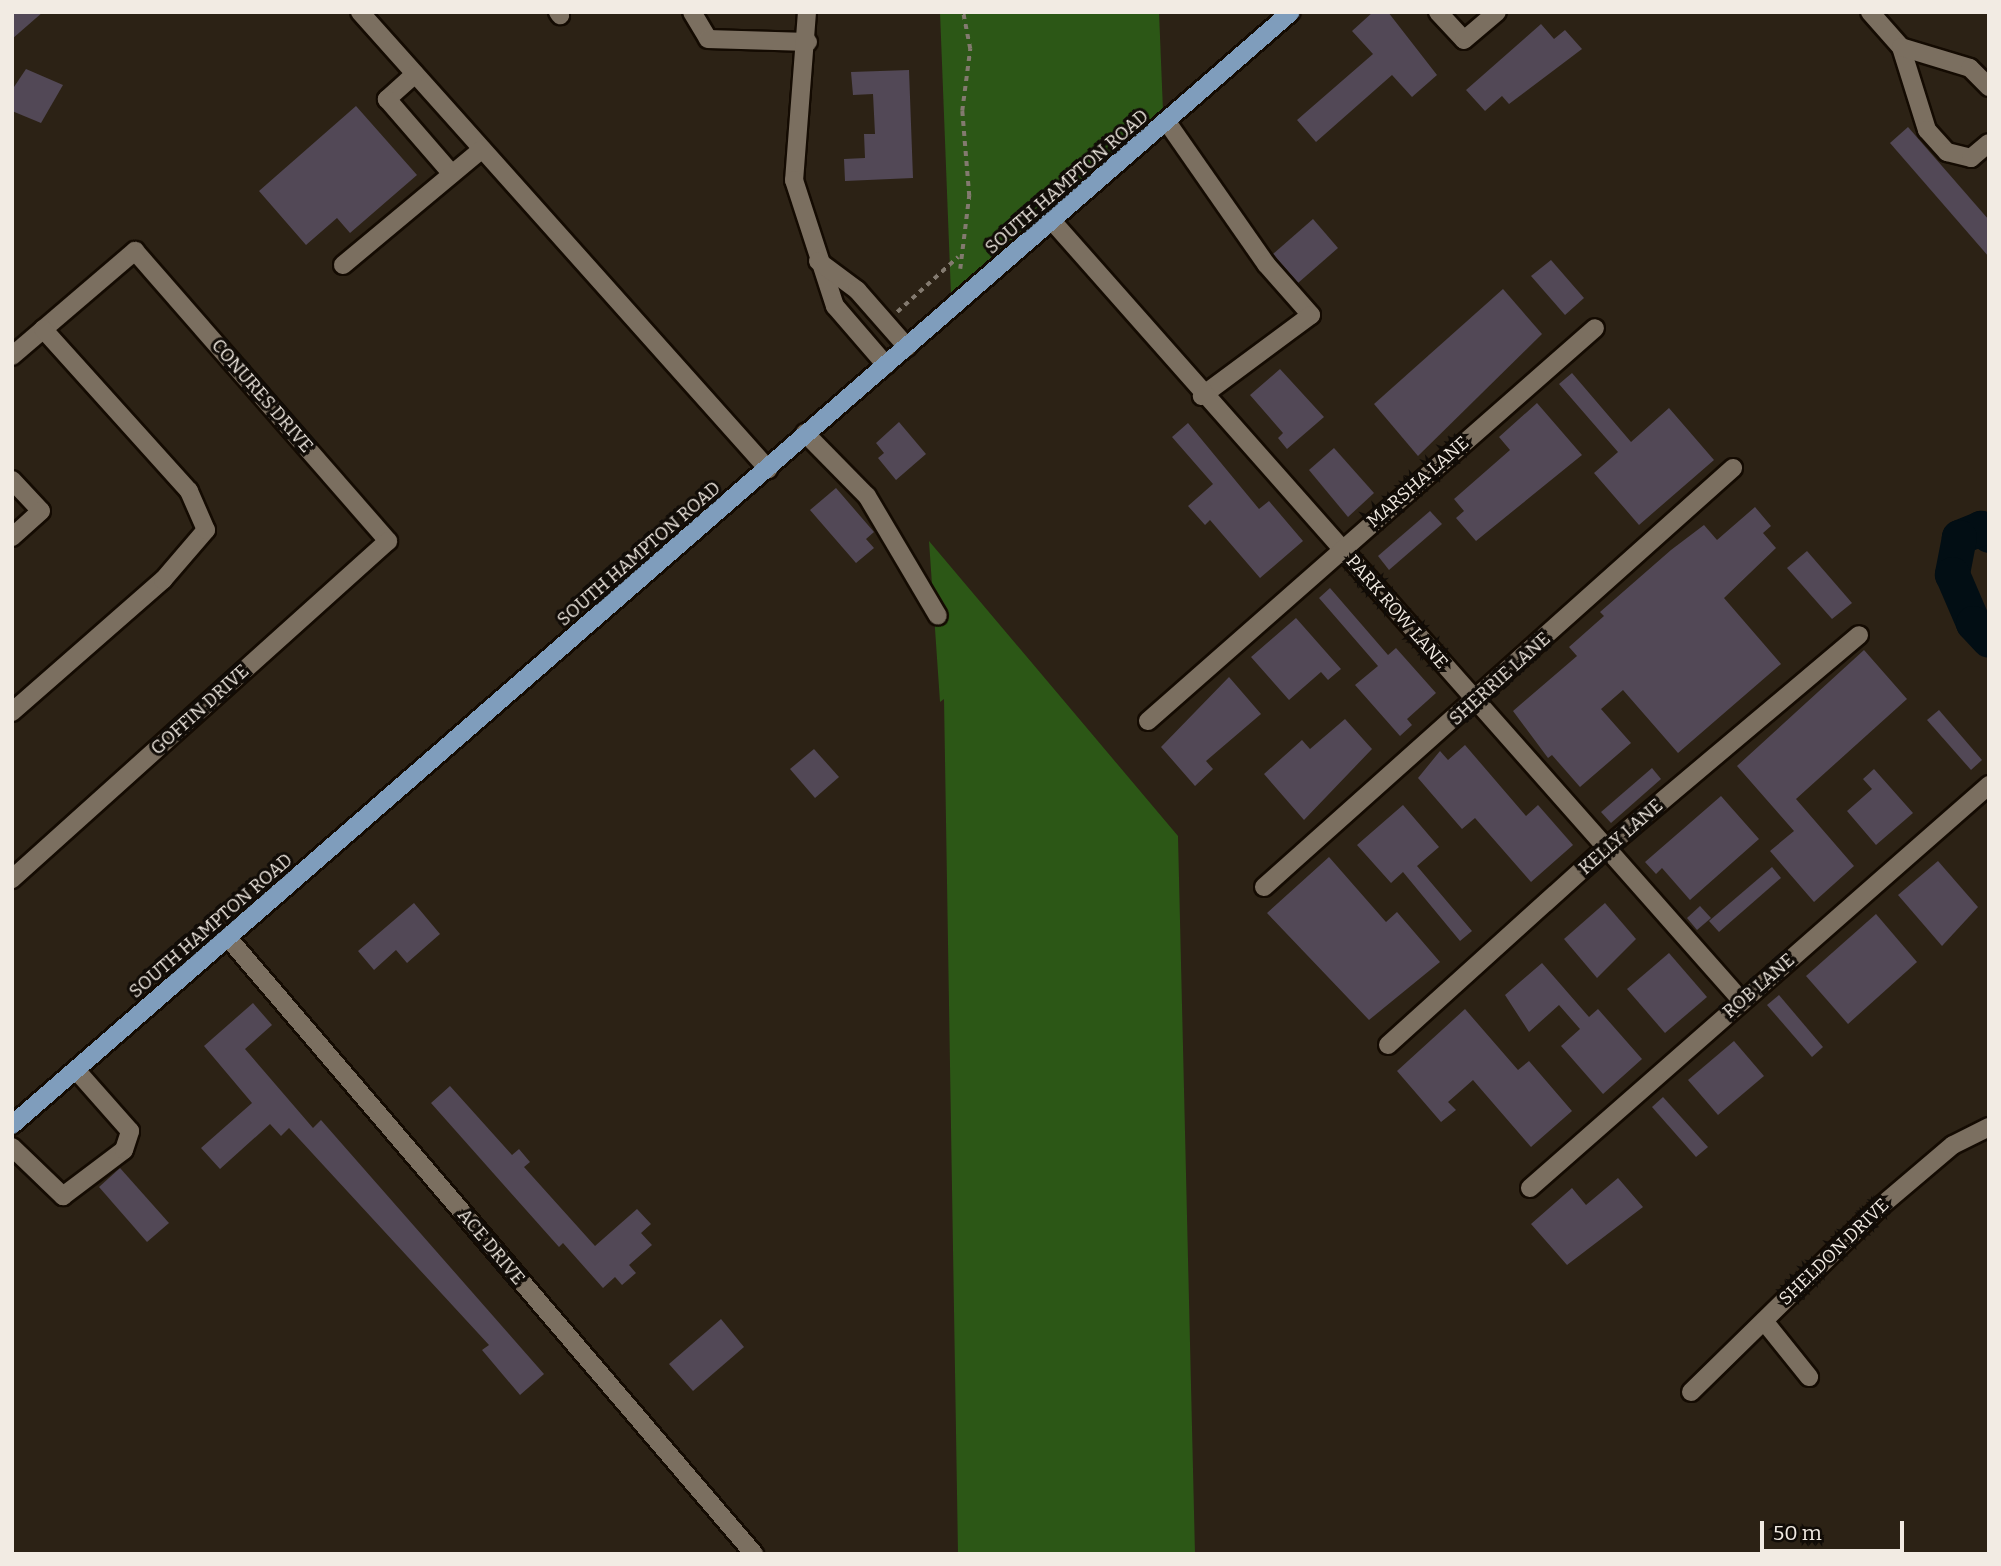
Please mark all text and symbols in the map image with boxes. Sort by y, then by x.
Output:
street label: SOUTH HAMPTON ROAD [981,105,1153,259]
street label: CONURES DRIVE [207,335,317,457]
street label: MARSHA LANE [1363,432,1473,532]
street label: SOUTH HAMPTON ROAD [553,477,725,631]
street label: PARK ROW LANE [1342,551,1452,673]
street label: SHERRIE LANE [1445,628,1555,730]
street label: GOFFIN DRIVE [147,660,253,760]
street label: KELLY LANE [1575,795,1667,879]
street label: SOUTH HAMPTON ROAD [125,849,297,1003]
street label: ROB LANE [1719,949,1799,1023]
street label: SHELDON DRIVE [1775,1194,1893,1310]
street label: ACE DRIVE [453,1205,529,1289]
scale bar [1763,1506,1906,1550]
text: 50 m [1773,1520,1822,1546]

